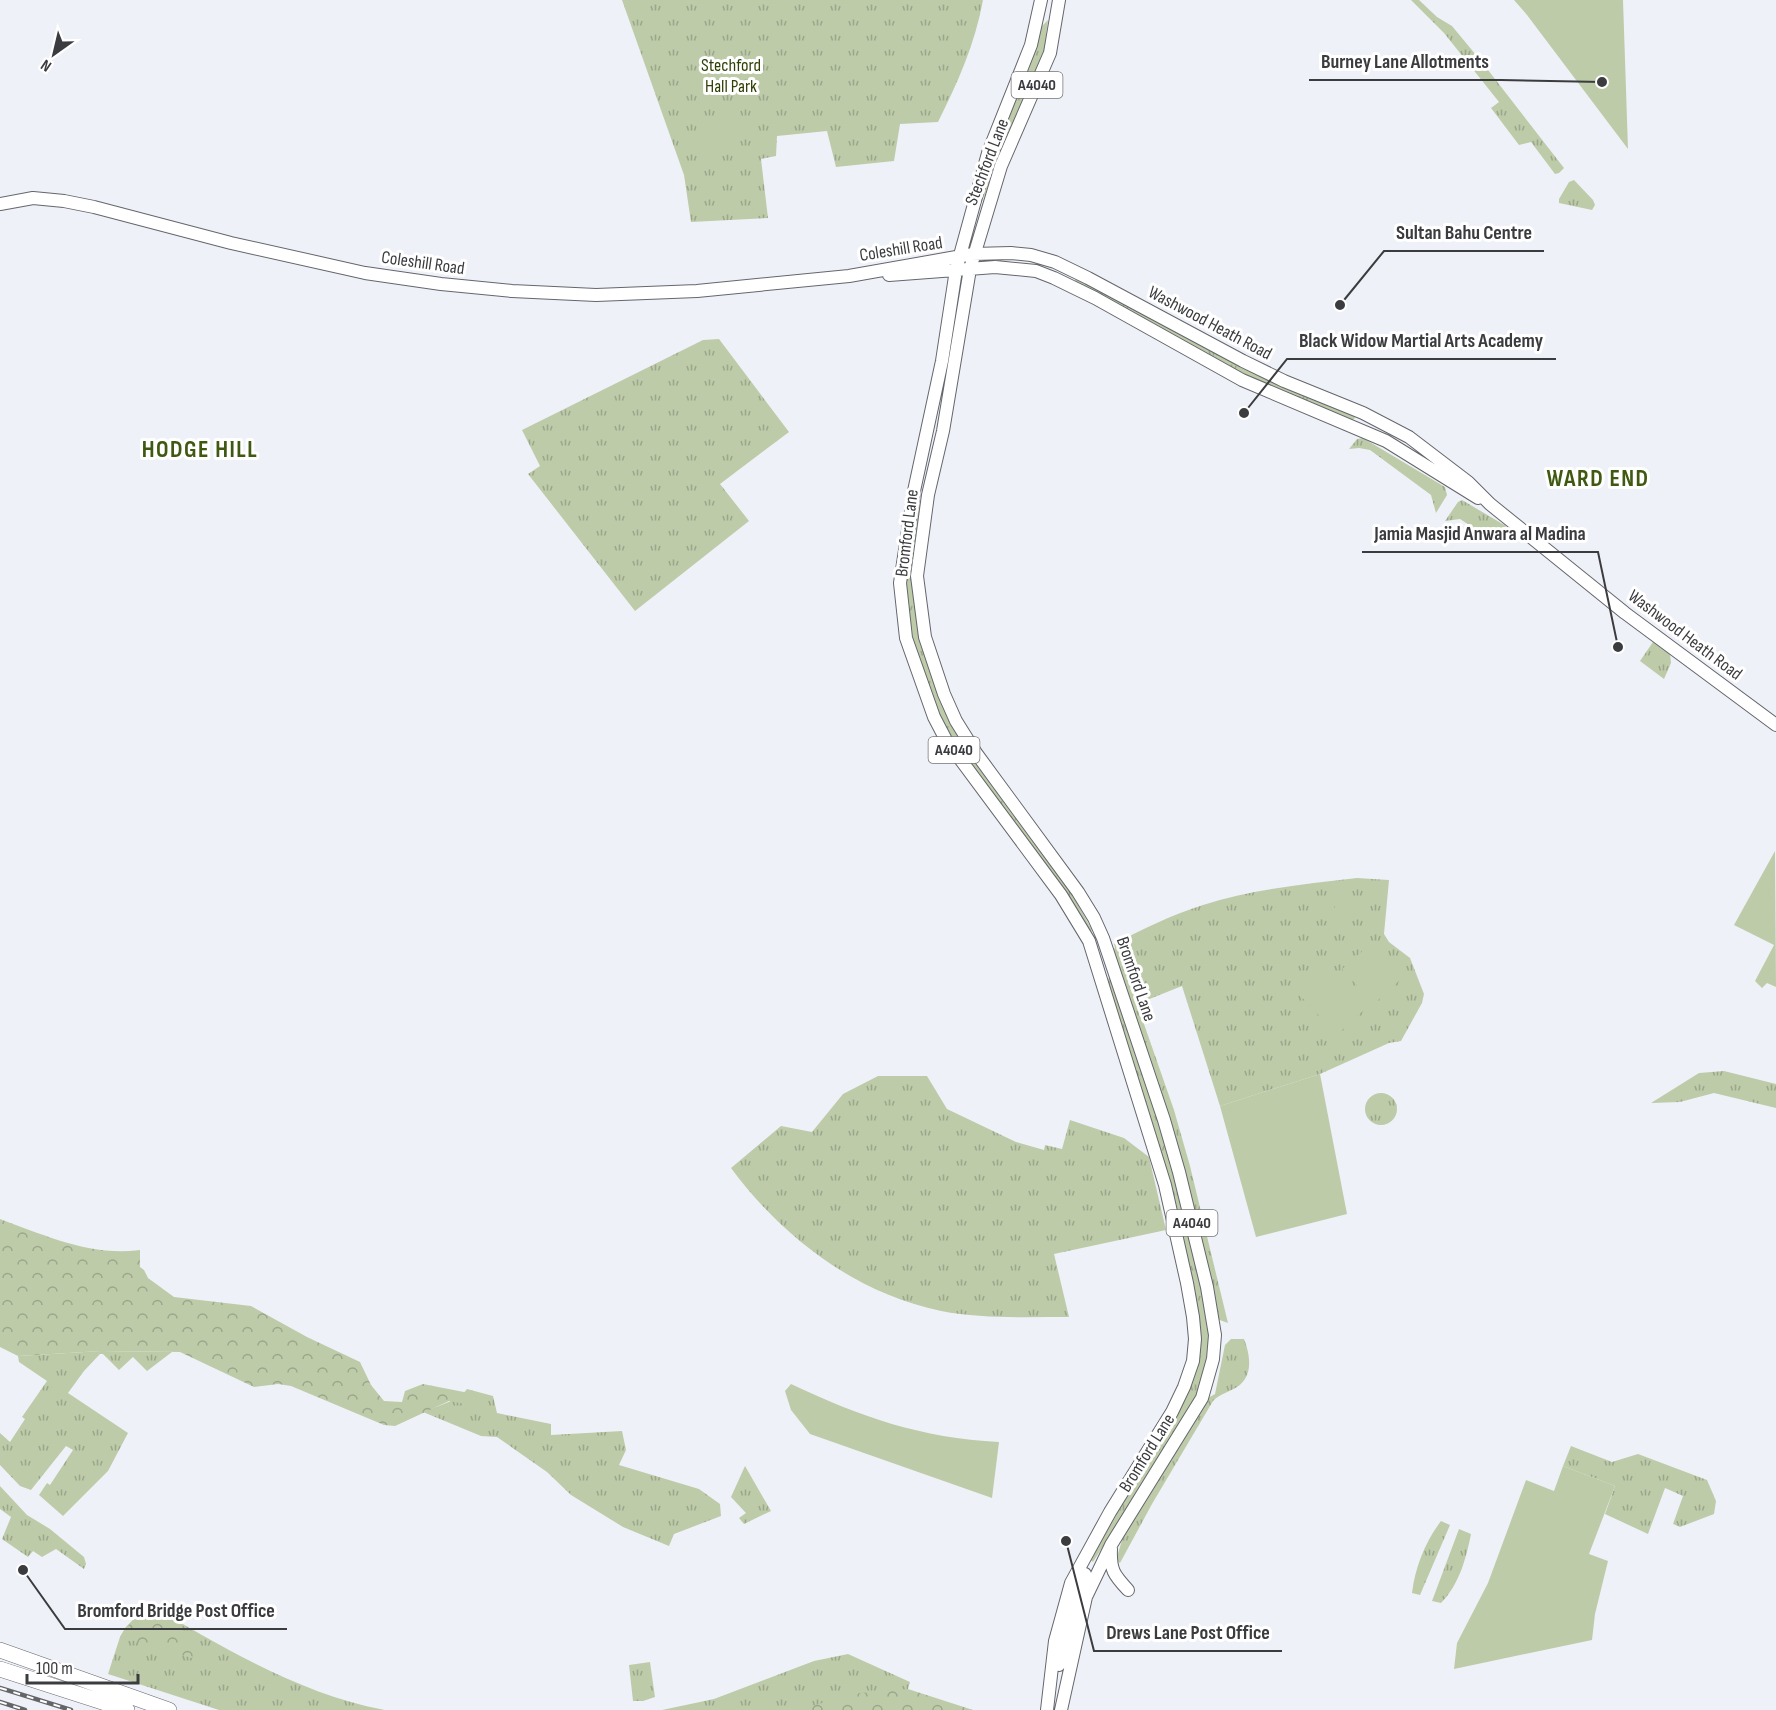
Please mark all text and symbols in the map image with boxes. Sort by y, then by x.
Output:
north arrow [24,24,84,84]
callout: Burney Lane Allotments [1309,42,1501,80]
text: Burney Lane Allotments [1321,50,1489,74]
text: N [38,55,55,75]
park label: Stechford Hall Park [701,55,761,97]
road number: A4040 [1012,72,1062,98]
street label: Stechford Lane [961,116,1013,208]
callout: Sultan Bahu Centre [1384,213,1544,251]
text: Sultan Bahu Centre [1396,221,1532,245]
street label: Coleshill Road [858,232,944,266]
street label: Coleshill Road [380,247,466,279]
street label: Washwood Heath Road [1145,282,1275,364]
callout: Black Widow Martial Arts Academy [1287,321,1556,359]
text: Black Widow Martial Arts Academy [1299,329,1544,353]
district label: HODGE HILL [142,435,258,464]
district label: WARD END [1546,464,1650,493]
street label: Bromford Lane [891,488,923,578]
callout: Jamia Masjid Anwara al Madina [1362,514,1598,552]
text: Jamia Masjid Anwara al Madina [1373,522,1586,546]
street label: Washwood Heath Road [1624,585,1746,685]
road number: A4040 [928,737,980,763]
street label: Bromford Lane [1112,934,1160,1024]
road number: A4040 [1166,1210,1218,1236]
street label: Bromford Lane [1115,1410,1179,1496]
callout: Bromford Bridge Post Office [65,1591,287,1629]
text: Bromford Bridge Post Office [77,1599,275,1623]
callout: Drews Lane Post Office [1094,1613,1282,1651]
text: Drews Lane Post Office [1106,1621,1270,1645]
scale bar [27,1647,138,1685]
text: 100 m [36,1658,73,1679]

